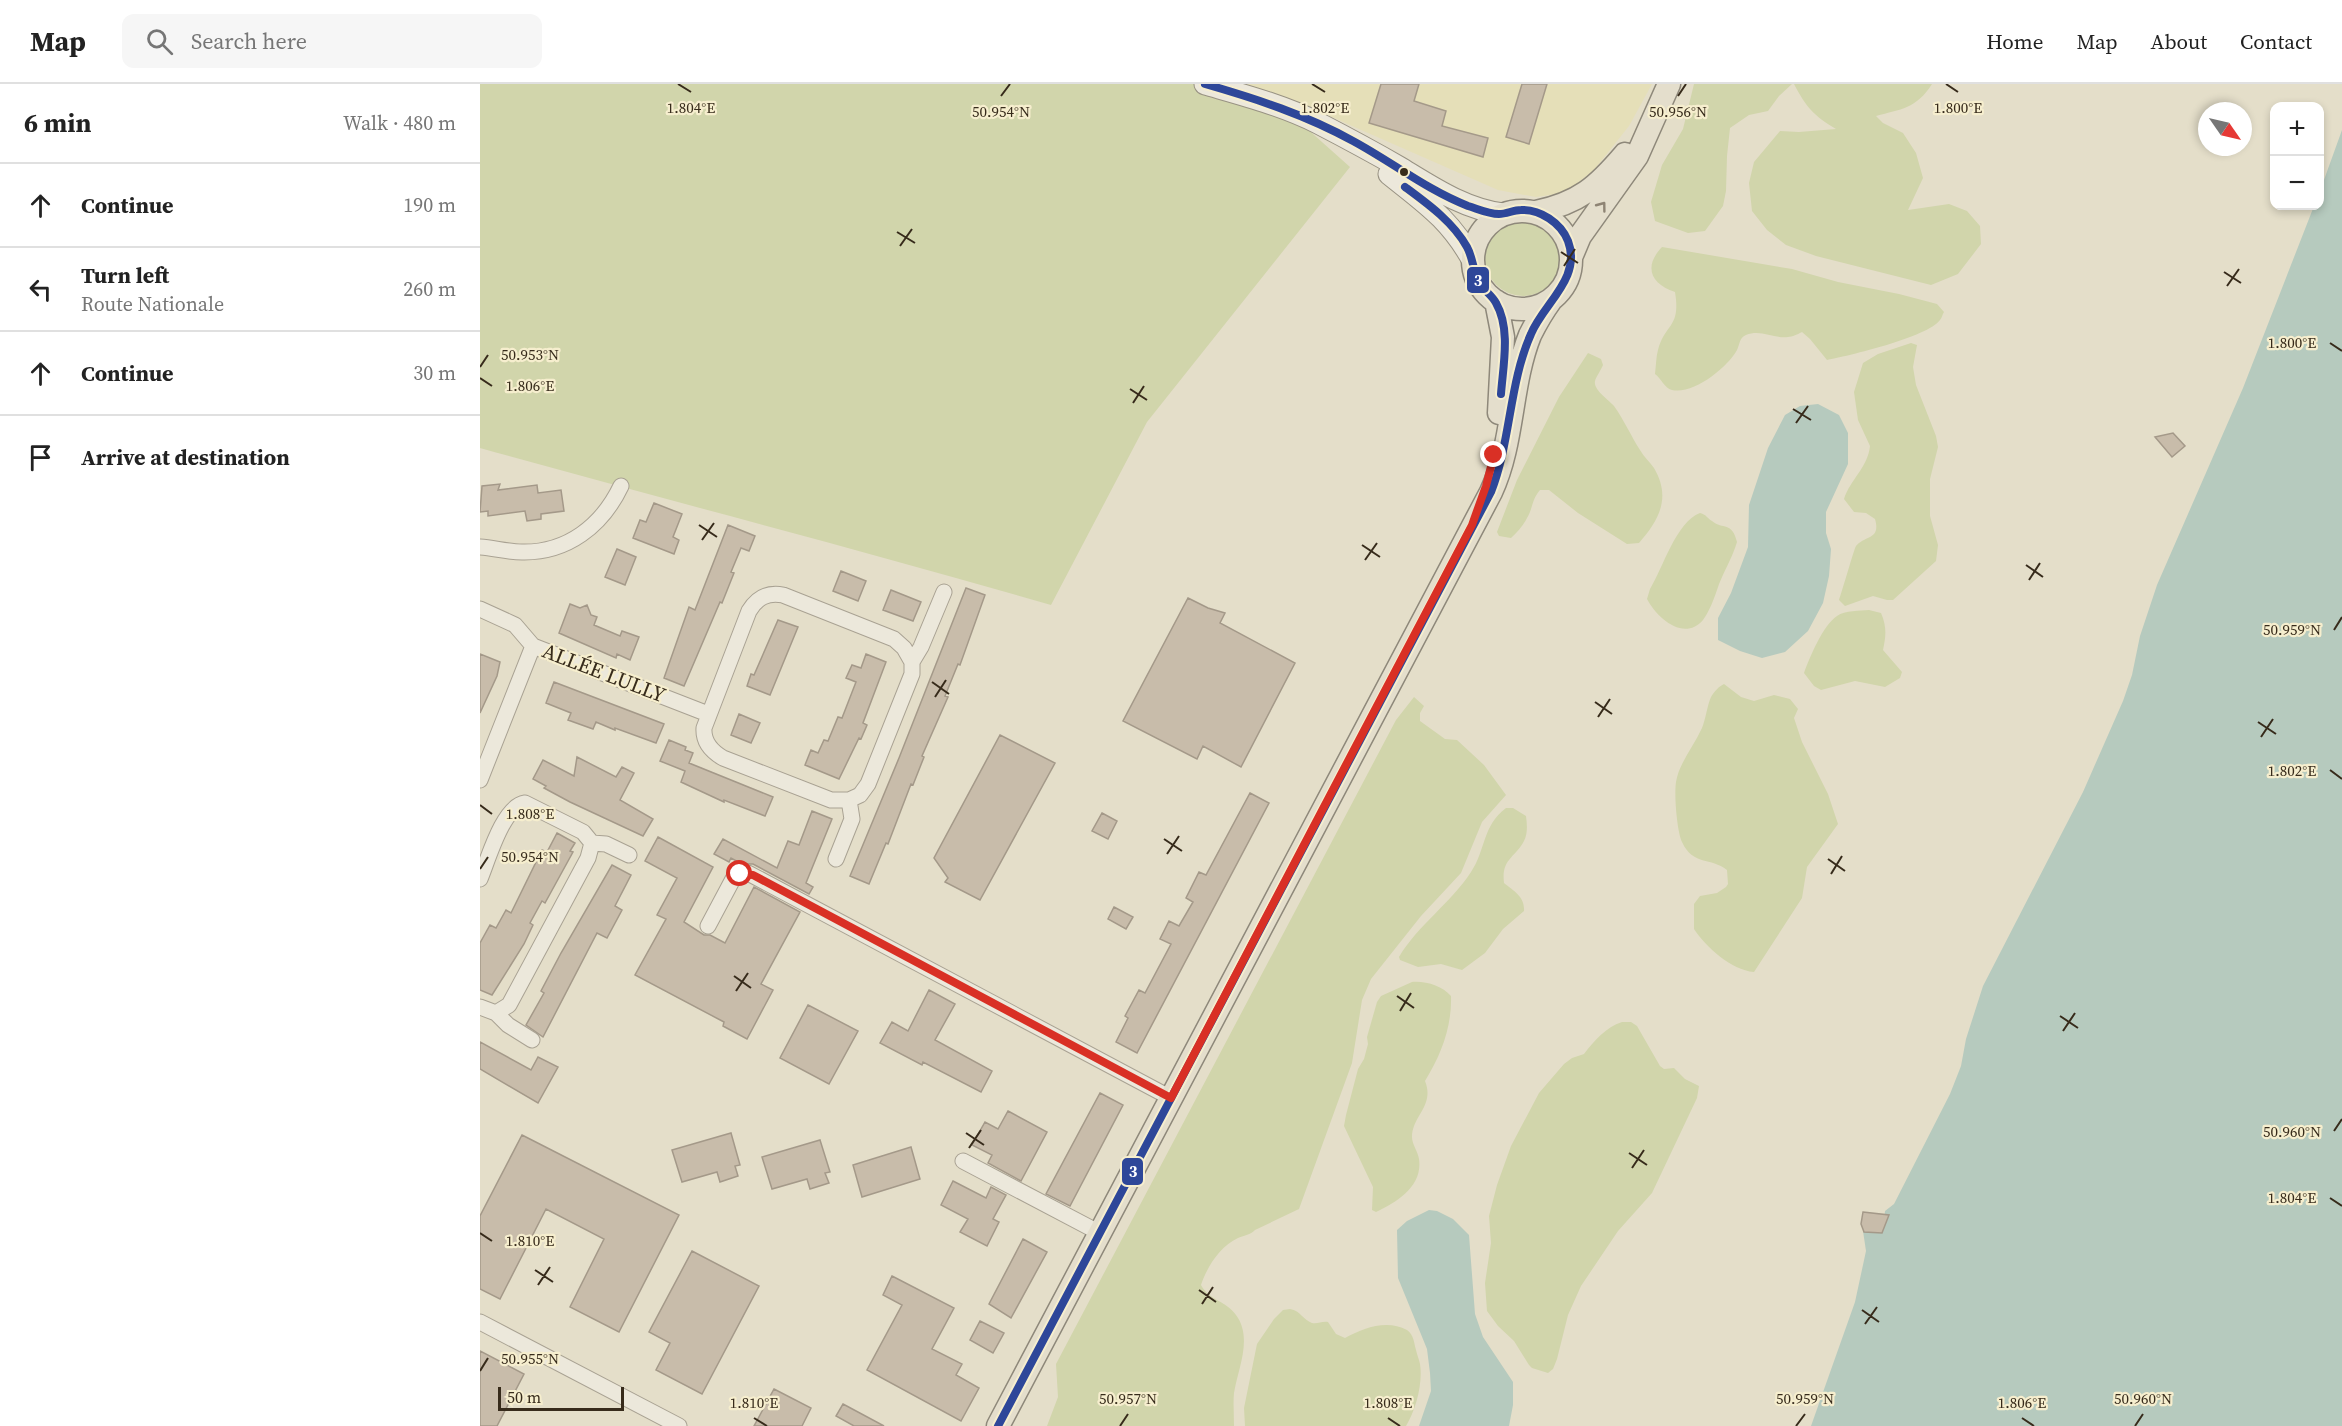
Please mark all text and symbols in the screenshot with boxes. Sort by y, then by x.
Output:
search box [122,14,542,68]
text: Map [30,22,86,60]
icon: search [143,25,176,58]
text: Search here [191,26,307,56]
text: Home [1986,27,2044,56]
text: Map [2077,27,2118,56]
text: About [2151,27,2207,56]
text: Contact [2240,27,2312,56]
text: 1.804°E [667,97,715,118]
text: 1.802°E [1301,97,1349,118]
text: 1.800°E [1934,97,1982,118]
text: 50.954°N [972,101,1030,122]
text: 50.956°N [1649,101,1707,122]
north arrow [2198,102,2252,156]
map controls [2270,102,2324,210]
button: + [2270,102,2324,156]
text: 6 min [24,105,91,141]
text: Walk · 480 m [343,109,456,137]
button: − [2270,156,2324,210]
unlabelled marker [1398,166,1410,178]
icon: ahead [24,189,57,222]
text: Continue [81,190,174,220]
text: 190 m [403,191,456,219]
one-way arrow [1595,202,1606,213]
text: Turn left [81,260,169,290]
line badge: 3 [1466,266,1490,294]
text: 3 [1474,269,1483,291]
icon: left [24,273,57,306]
text: 260 m [403,275,456,303]
text: Route Nationale [81,290,224,318]
text: 1.800°E [2268,332,2316,353]
text: 50.953°N [501,344,559,365]
icon: ahead [24,357,57,390]
text: Continue [81,358,174,388]
text: 30 m [413,359,456,387]
text: 1.806°E [506,375,554,396]
icon: arrive [24,441,57,474]
route end [1480,441,1506,467]
text: Arrive at destination [81,442,290,472]
text: 50.959°N [2263,619,2321,640]
street label: ALLÉE LULLY [538,636,671,710]
text: 1.802°E [2268,760,2316,781]
text: 1.808°E [506,803,554,824]
text: 50.954°N [501,846,559,867]
route start [726,860,752,886]
text: 50.960°N [2263,1121,2321,1142]
line badge: 3 [1121,1157,1144,1186]
text: 3 [1129,1160,1138,1182]
text: 1.804°E [2268,1187,2316,1208]
text: 1.810°E [506,1230,554,1251]
text: 50.955°N [501,1348,559,1369]
scale bar [498,1384,624,1412]
text: 50 m [507,1386,541,1408]
text: 50.957°N [1099,1388,1157,1409]
text: 50.959°N [1776,1388,1834,1409]
text: 50.960°N [2114,1388,2172,1409]
text: 1.810°E [730,1392,778,1413]
text: 1.808°E [1364,1392,1412,1413]
text: 1.806°E [1998,1392,2046,1413]

